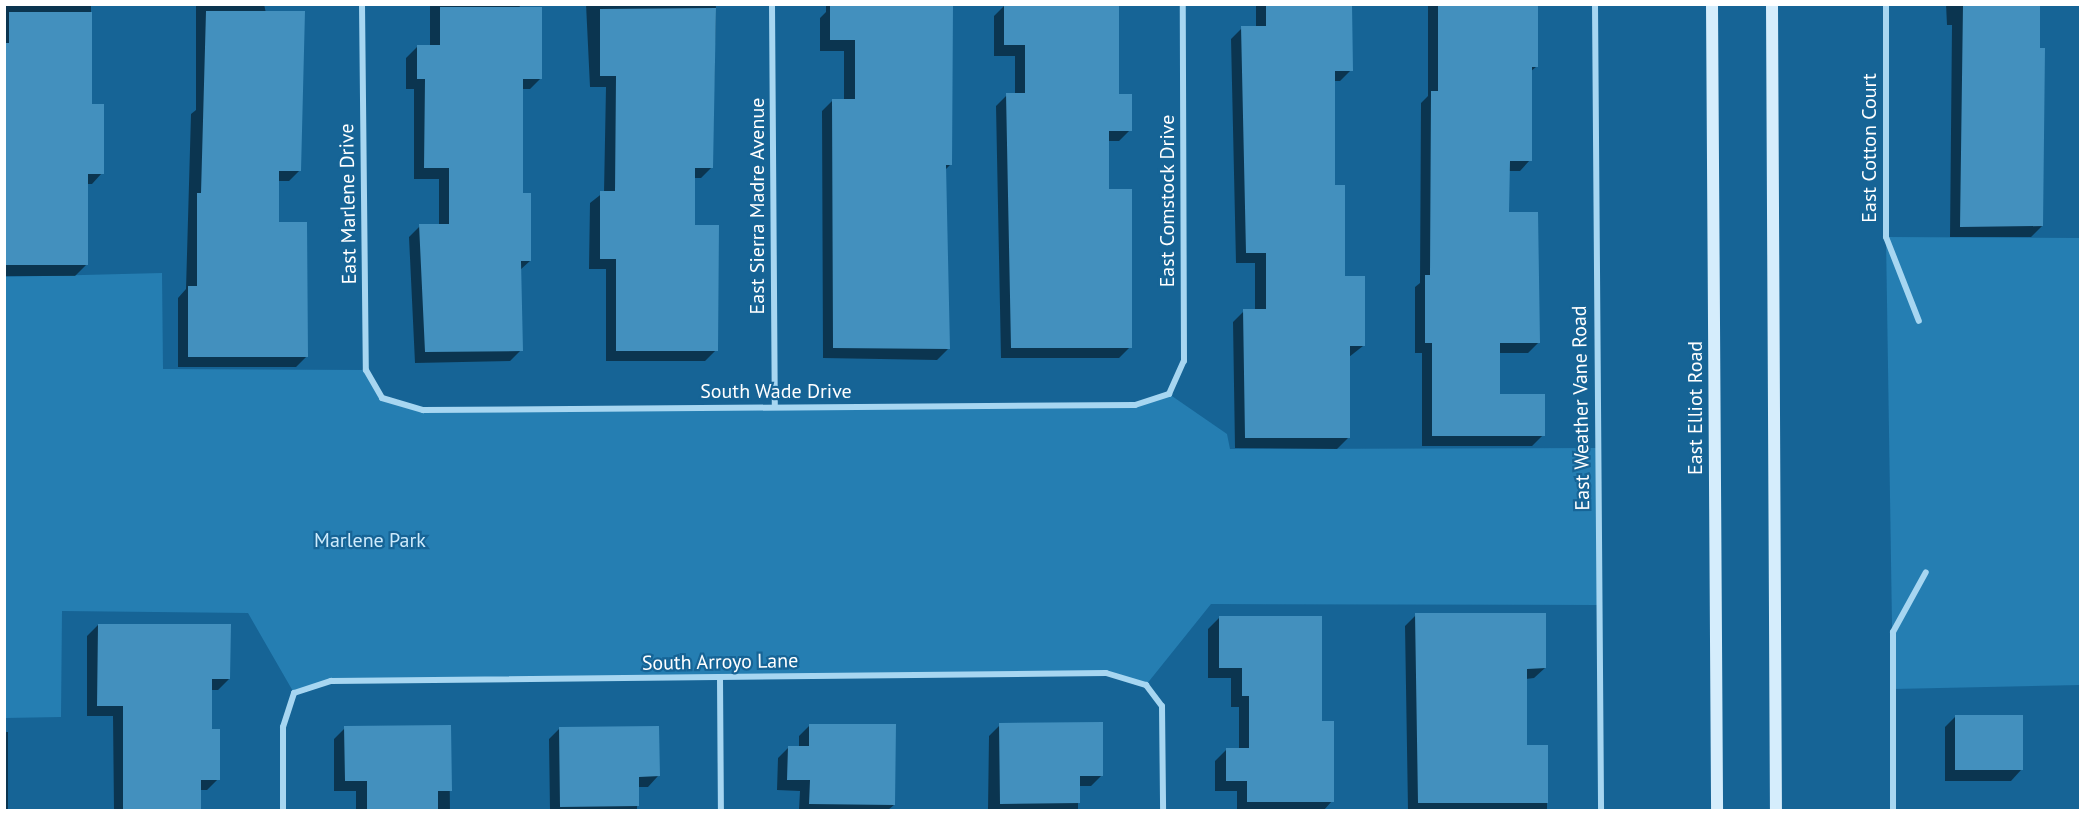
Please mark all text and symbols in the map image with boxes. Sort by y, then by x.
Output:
street label: East Cotton Court [1857,73,1881,223]
street label: East Sierra Madre Avenue [745,97,769,315]
street label: East Comstock Drive [1155,114,1179,288]
street label: East Marlene Drive [335,123,361,285]
street label: East Weather Vane Road [1567,305,1595,511]
street label: East Elliot Road [1683,341,1707,475]
street label: South Wade Drive [700,379,852,403]
park label: Marlene Park [314,528,426,552]
street label: South Arroyo Lane [641,649,799,675]

